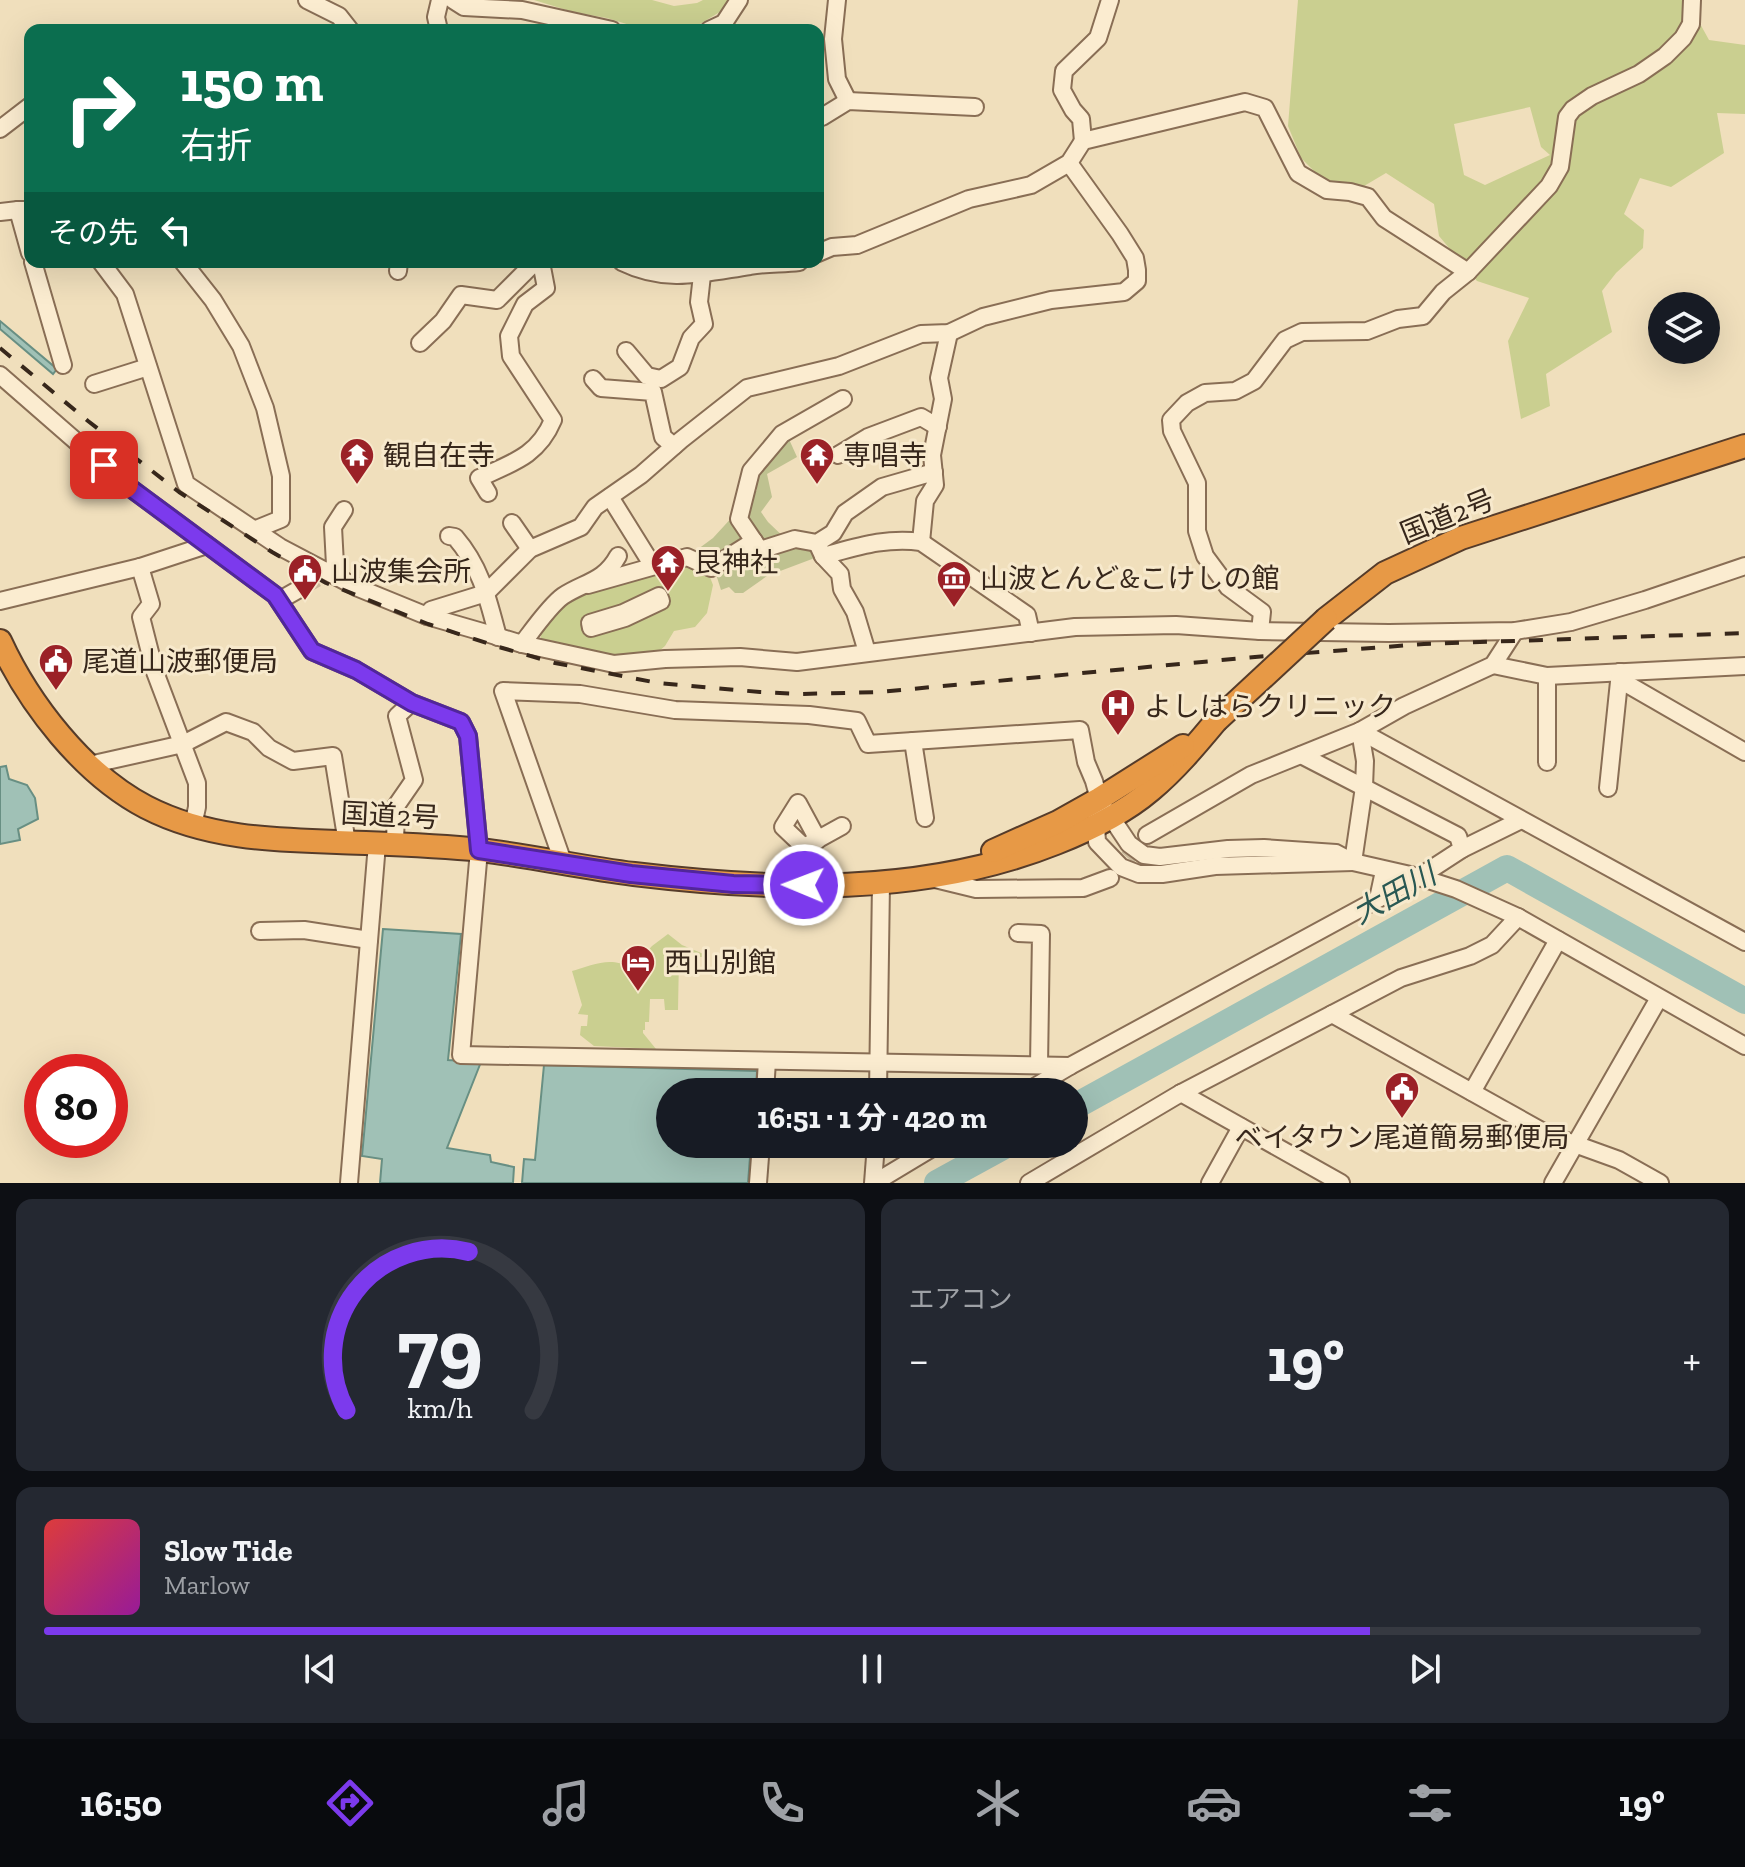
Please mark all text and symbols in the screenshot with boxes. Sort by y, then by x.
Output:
text: 150 m [180,48,324,115]
icon: right [48,56,152,160]
text: 右折 [180,124,252,167]
icon: left [154,208,198,252]
text: その先 [48,215,138,251]
map controls [1648,292,1720,364]
button: layers [1648,292,1720,364]
pin [70,431,138,499]
temple icon: 観自在寺 [338,436,376,486]
temple icon: 専唱寺 [798,436,836,486]
place label: 観自在寺 [383,439,495,472]
place label: 専唱寺 [843,439,927,472]
icon: arrive [82,443,126,487]
street label: 国道2号 [1395,483,1499,550]
temple icon: 艮神社 [649,543,687,593]
place label: 艮神社 [694,546,778,579]
public building icon: 山波集会所 [286,552,324,602]
place label: 山波集会所 [331,555,471,588]
museum icon: 山波とんど&こけしの館 [935,559,973,609]
place label: 山波とんど&こけしの館 [980,562,1280,595]
public building icon: 尾道山波郵便局 [37,642,75,692]
place label: 尾道山波郵便局 [82,645,278,678]
hospital icon: よしはらクリニック [1099,687,1137,737]
place label: よしはらクリニック [1144,690,1396,723]
street label: 国道2号 [340,796,440,835]
position arrow [762,843,846,927]
water label: 大田川 [1346,855,1445,932]
hotel icon: 西山別館 [619,943,657,993]
place label: 西山別館 [664,946,776,979]
speed limit sign: 80 [24,1054,128,1158]
public building icon: ベイタウン尾道簡易郵便局 [1383,1070,1421,1120]
text: 16:51 · 1 分 · 420 m [757,1100,987,1136]
place label: ベイタウン尾道簡易郵便局 [1235,1121,1569,1154]
text: エアコン [909,1283,1013,1315]
text: 79 [397,1298,483,1398]
text: 19° [1267,1324,1345,1396]
text: − [909,1333,929,1386]
text: + [1682,1333,1701,1386]
text: km/h [408,1391,473,1425]
text: Slow Tide [164,1533,292,1569]
text: Marlow [164,1569,250,1601]
icon: previous [298,1647,342,1691]
icon: pause [850,1647,894,1691]
icon: next [1403,1647,1447,1691]
icon: directions [322,1775,378,1831]
icon: music [538,1775,594,1831]
icon: phone [754,1775,810,1831]
icon: climate [970,1775,1026,1831]
icon: car [1186,1775,1242,1831]
icon: filters [1402,1775,1458,1831]
text: 16:50 [80,1782,162,1825]
text: 19° [1618,1782,1665,1825]

